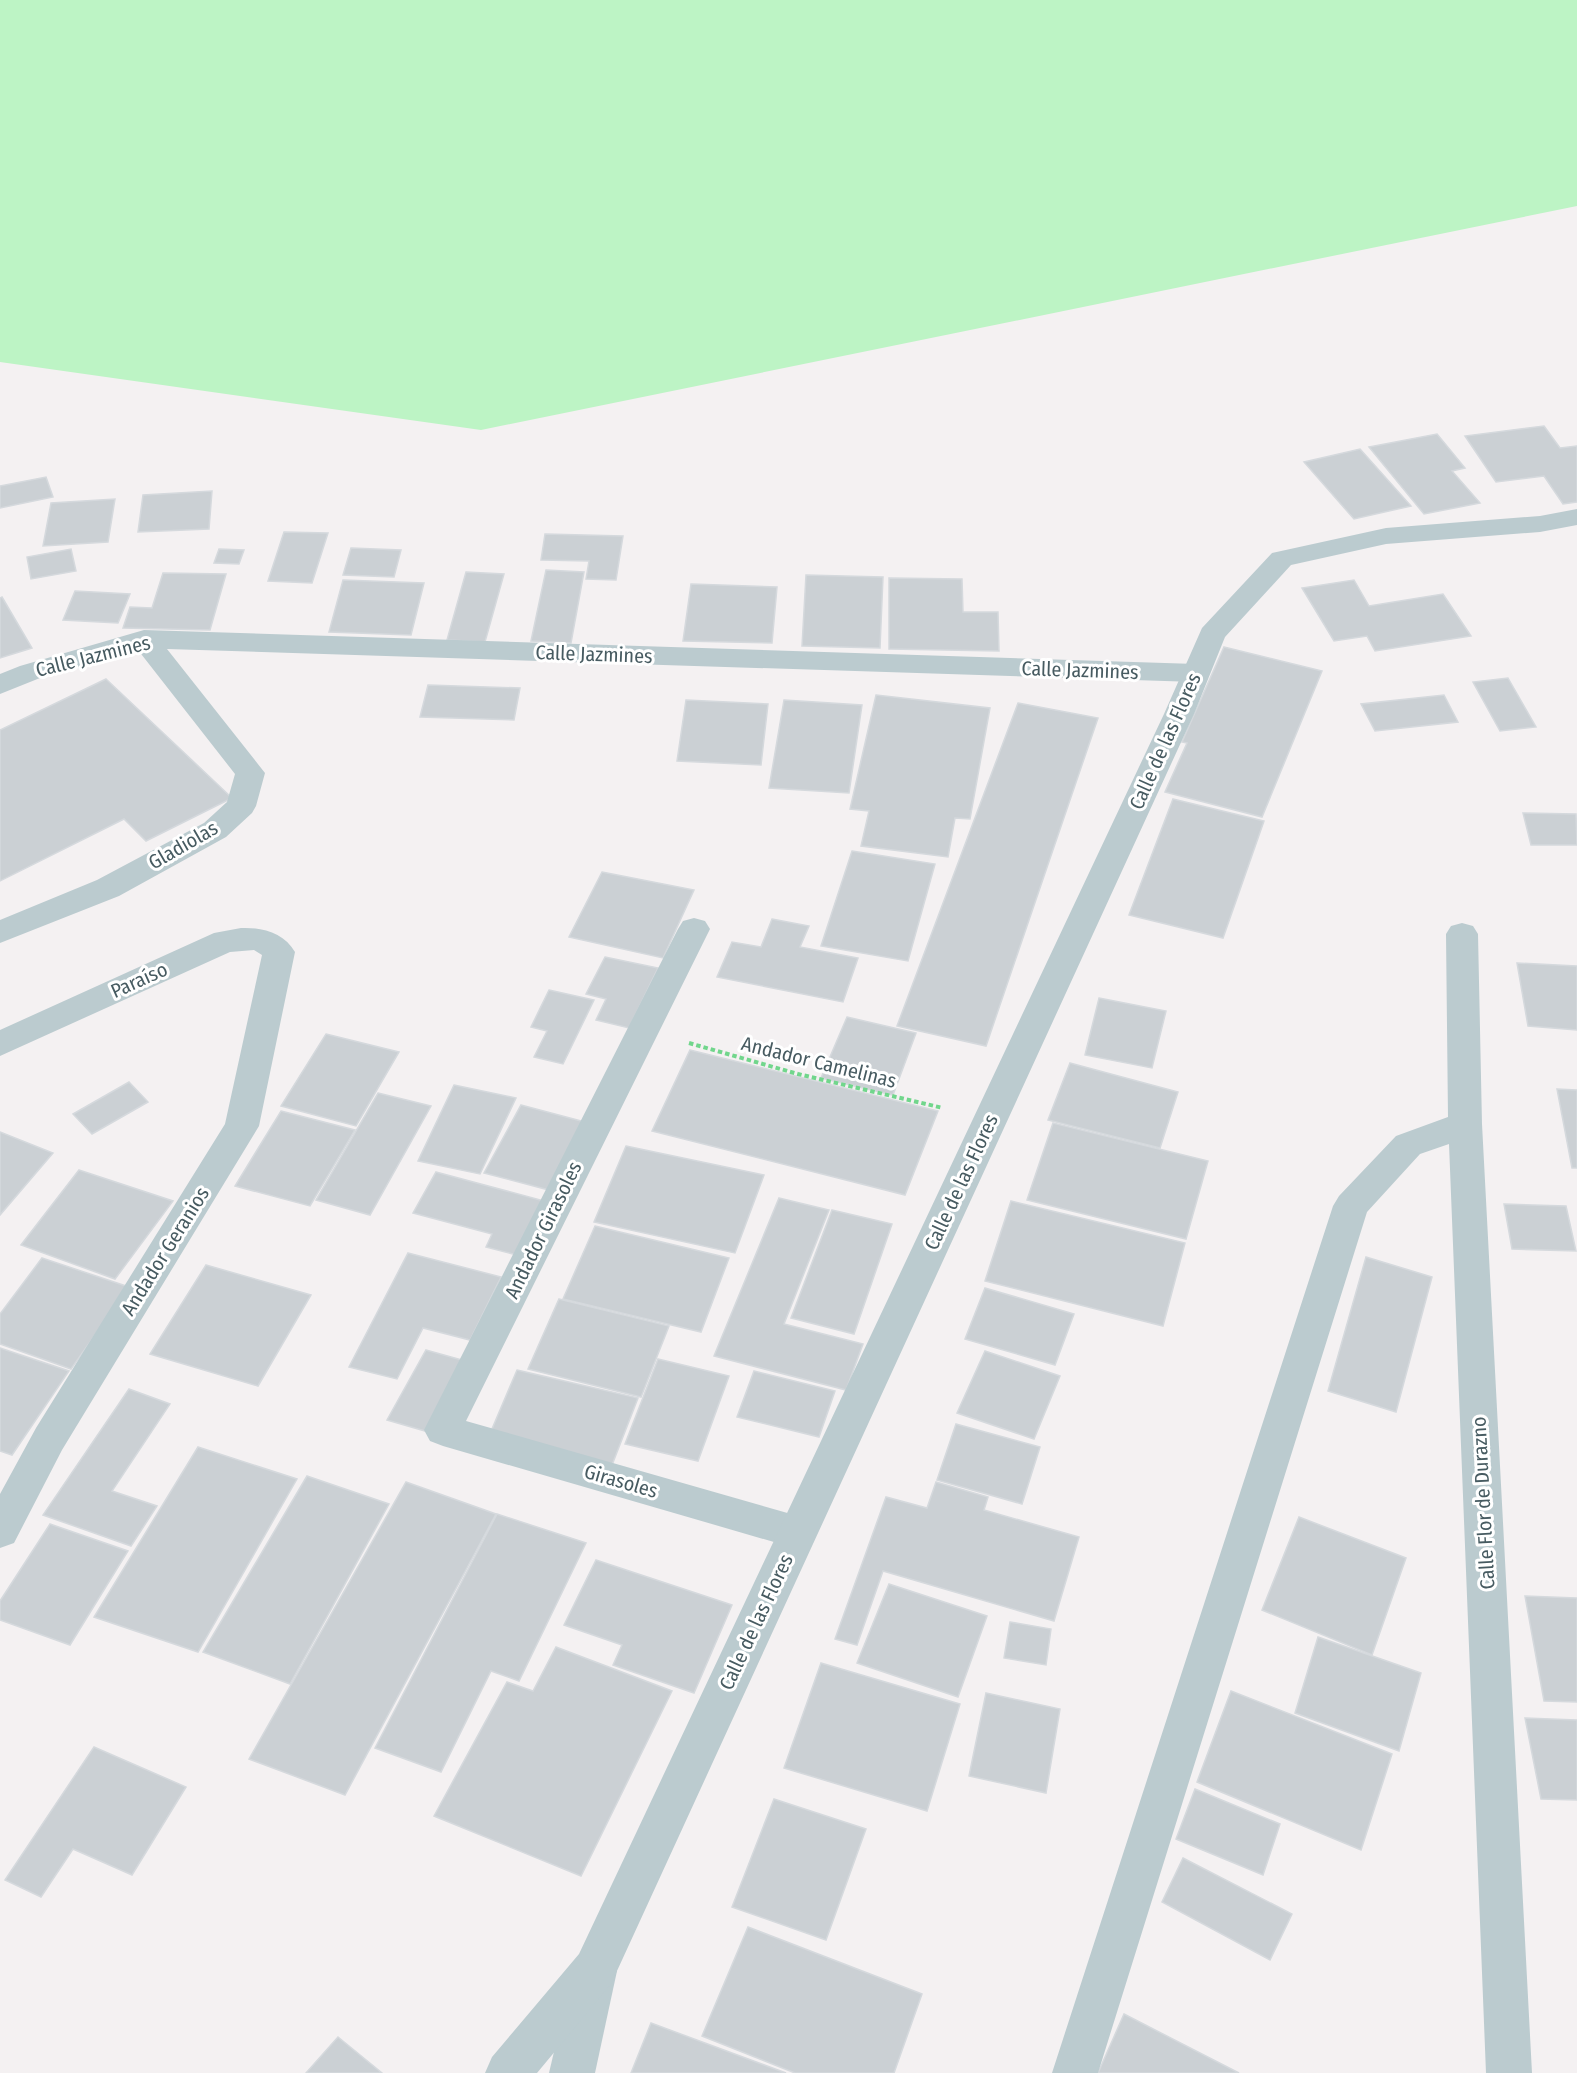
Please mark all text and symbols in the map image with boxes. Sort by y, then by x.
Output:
street label: Calle Jazmines [33,630,153,682]
street label: Calle Jazmines [535,640,653,668]
street label: Calle Jazmines [1021,656,1139,684]
street label: Calle de las Flores [1124,669,1206,813]
street label: Gladiolas [144,816,222,874]
street label: Paraíso [107,957,171,1003]
street label: Andador Camelinas [739,1031,899,1093]
street label: Calle de las Flores [919,1110,1003,1254]
street label: Andador Girasoles [499,1157,587,1303]
street label: Andador Geranios [116,1182,214,1320]
street label: Calle Flor de Durazno [1466,1416,1500,1590]
street label: Girasoles [582,1459,660,1503]
street label: Calle de las Flores [714,1550,798,1694]

